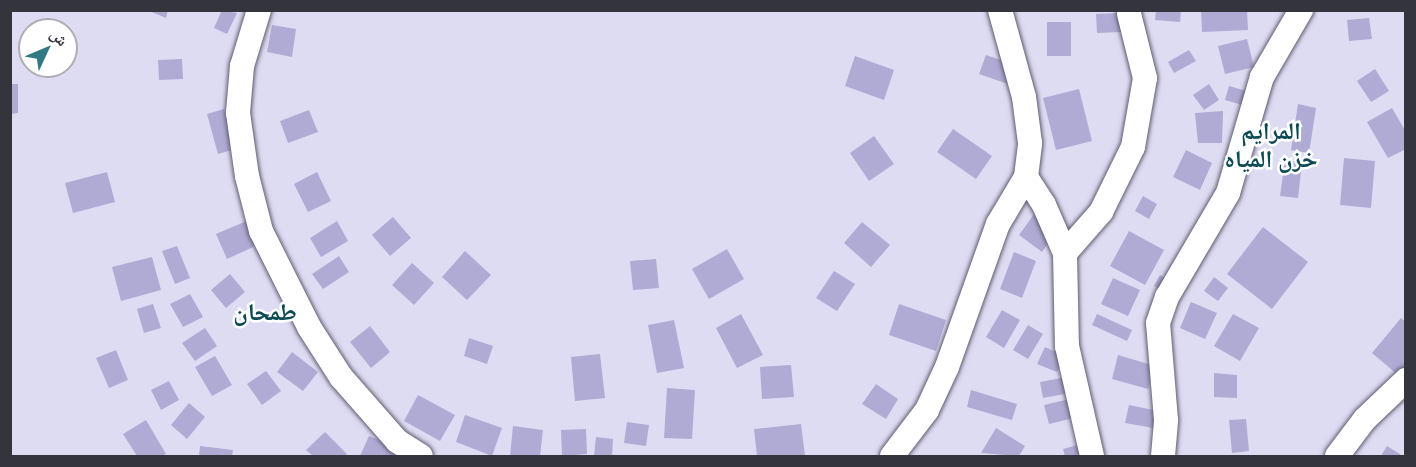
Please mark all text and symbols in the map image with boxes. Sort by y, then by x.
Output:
north arrow [18,18,78,78]
text: ش [46,24,73,50]
district label: المرايم خزن المياه [1225,117,1317,173]
district label: طمحان [233,298,297,326]

